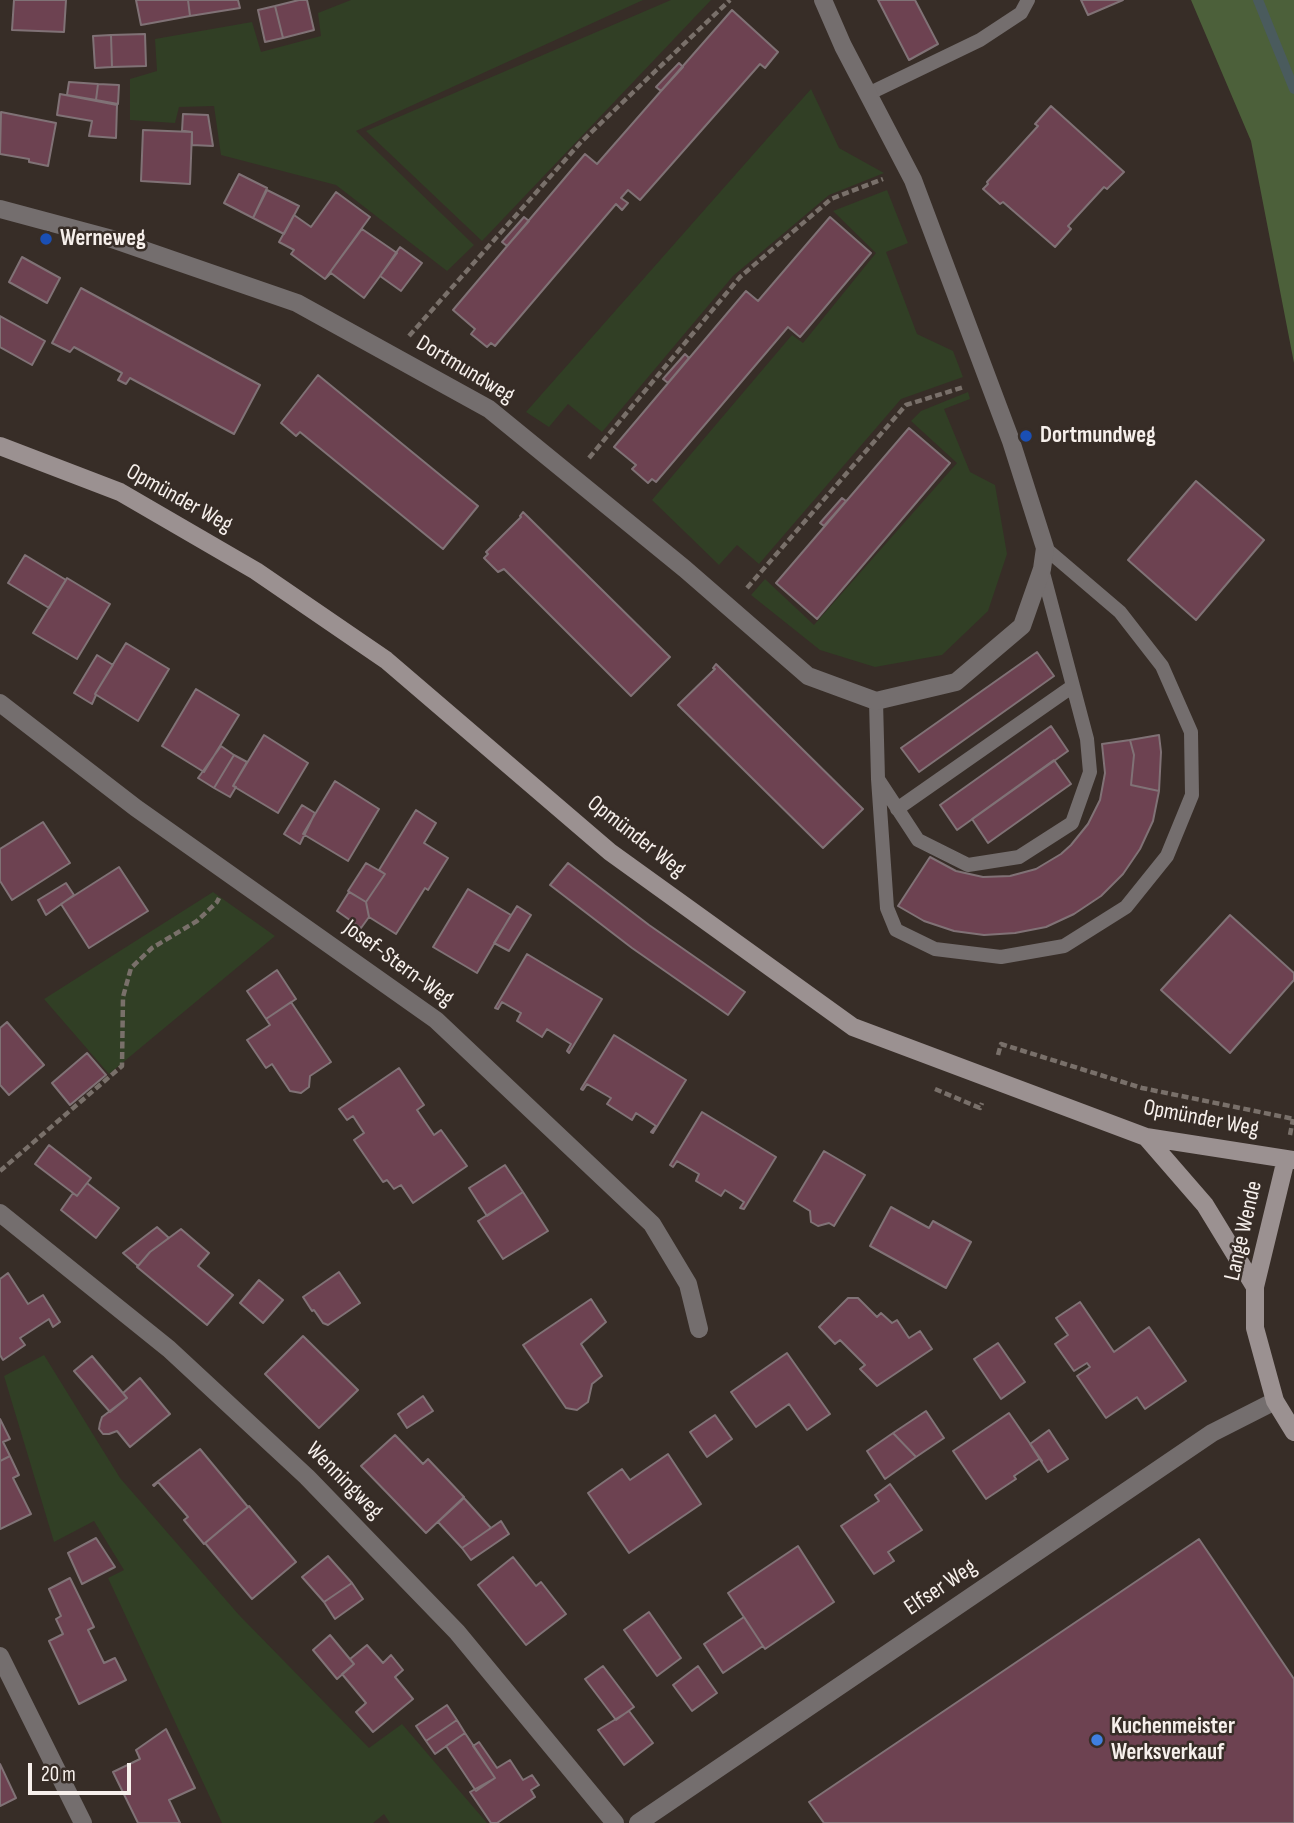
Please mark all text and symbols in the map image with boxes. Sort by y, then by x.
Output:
place label: Werneweg [60,225,146,253]
marker: Werneweg [38,231,54,247]
street label: Dortmundweg [411,330,519,410]
place label: Dortmundweg [1040,422,1156,450]
marker: Dortmundweg [1018,428,1034,444]
street label: Opmünder Weg [121,459,237,539]
street label: Opmünder Weg [581,790,691,884]
street label: Josef-Stern-Weg [337,915,459,1013]
street label: Opmünder Weg [1141,1094,1261,1144]
street label: Lange Wende [1219,1178,1269,1284]
street label: Wenningweg [300,1437,388,1525]
street label: Elfser Weg [900,1554,982,1622]
place label: Kuchenmeister Werksverkauf [1111,1713,1235,1767]
marker: Kuchenmeister Werksverkauf [1089,1732,1105,1748]
scale bar [32,1750,135,1794]
text: 20 m [41,1762,76,1787]

